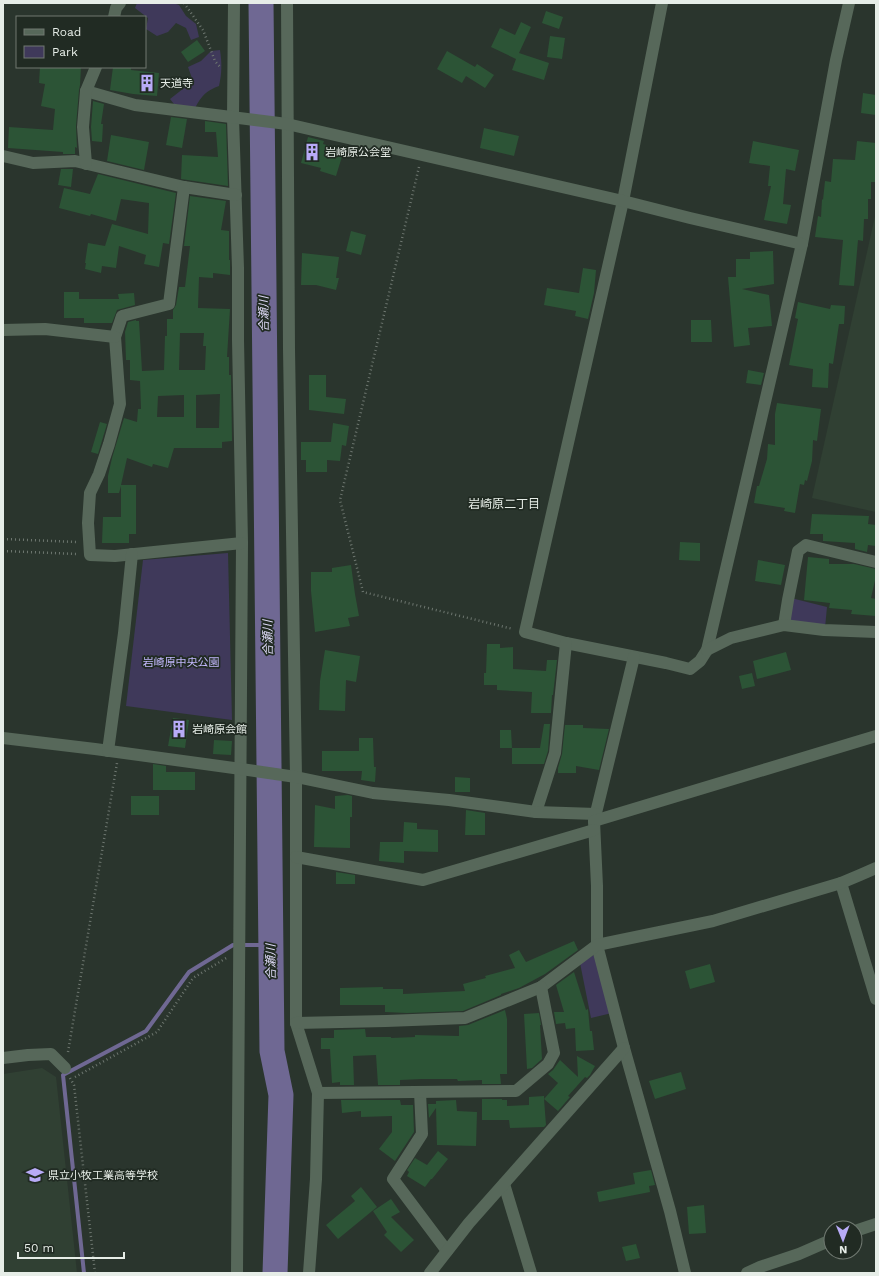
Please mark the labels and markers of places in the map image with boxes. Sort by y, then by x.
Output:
building icon: 天道寺 [137,73,157,93]
place label: 天道寺 [160,77,193,90]
building icon: 岩崎原公会堂 [302,142,322,162]
place label: 岩崎原公会堂 [325,146,391,159]
building icon: 岩崎原会館 [169,719,189,739]
place label: 岩崎原会館 [192,723,247,736]
school or university icon: 県立小牧工業高等学校 [25,1165,45,1185]
place label: 県立小牧工業高等学校 [48,1169,158,1182]

